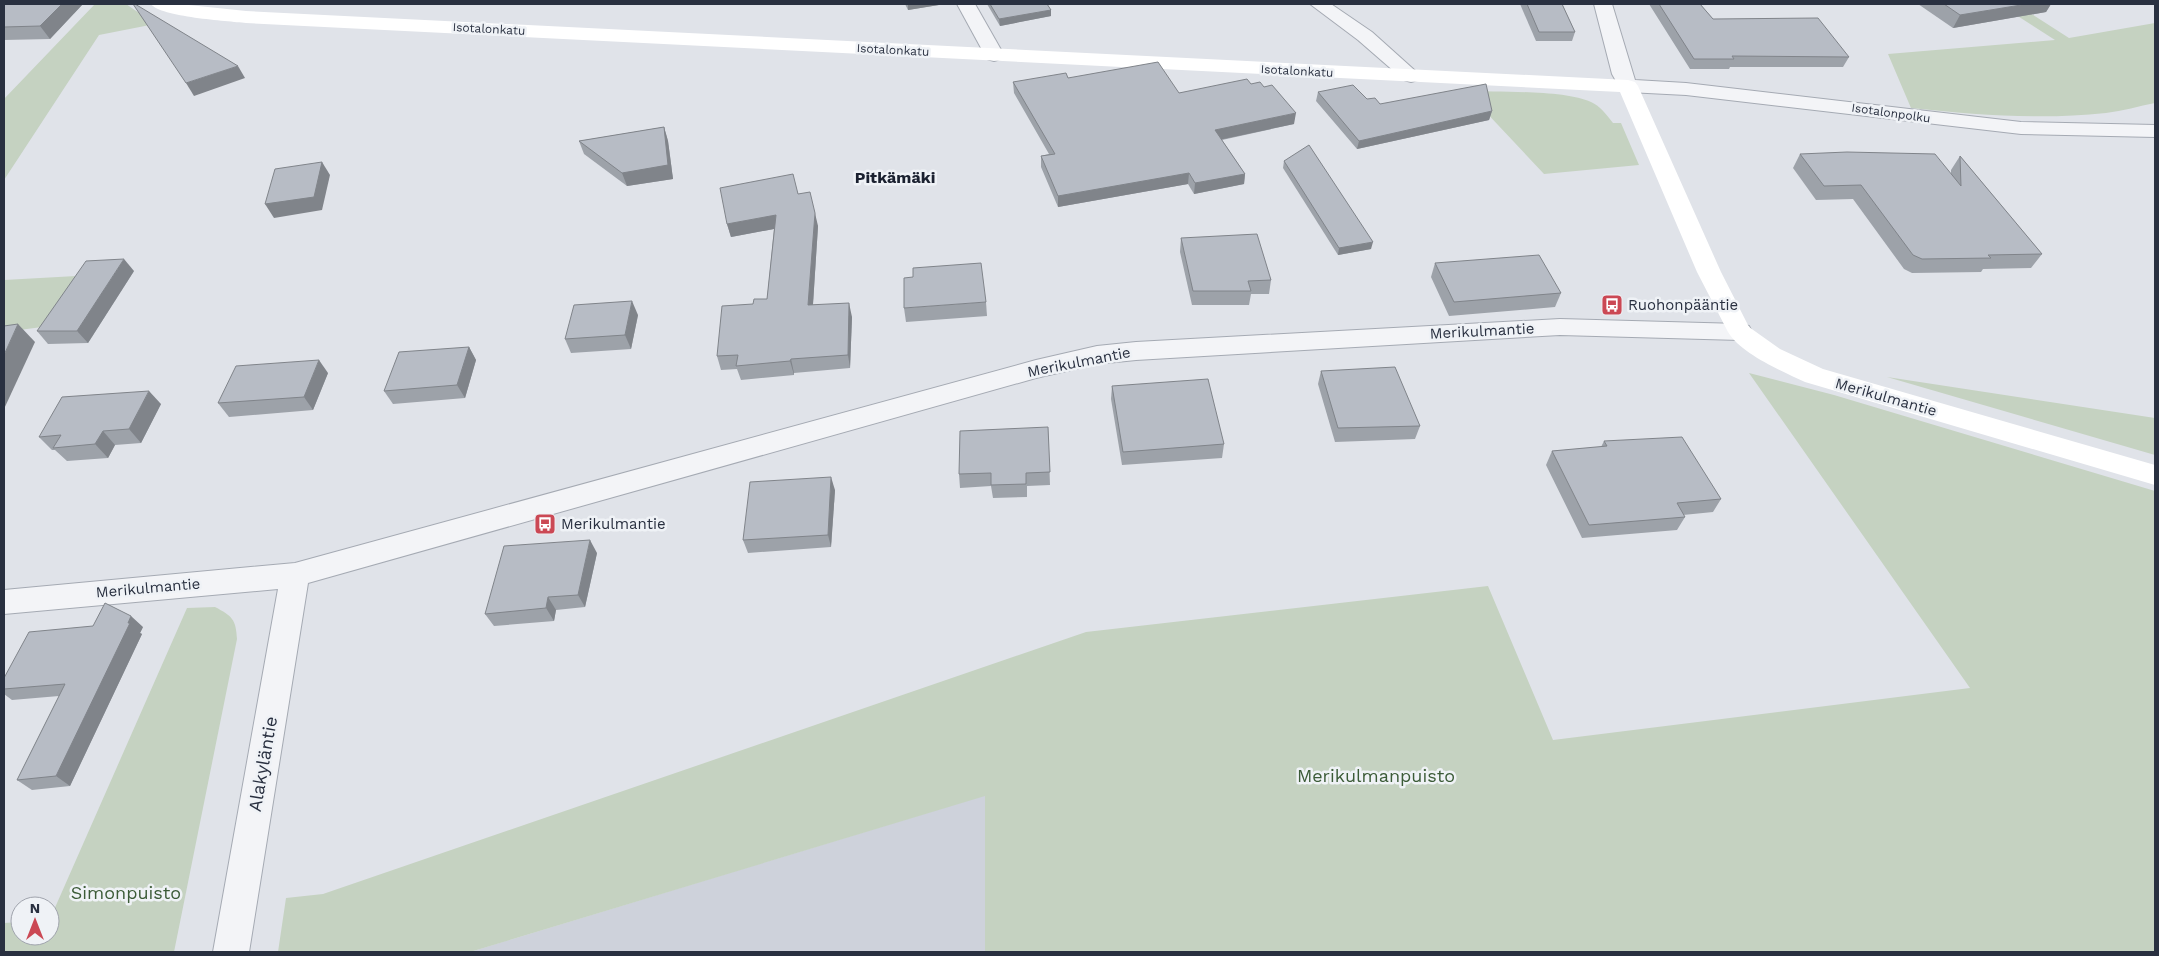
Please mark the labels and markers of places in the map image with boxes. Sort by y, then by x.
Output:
bus stop icon: Ruohonpääntie [1600,293,1624,317]
place label: Ruohonpääntie [1628,296,1738,314]
bus stop icon: Merikulmantie [533,512,557,536]
place label: Merikulmantie [561,515,666,533]

